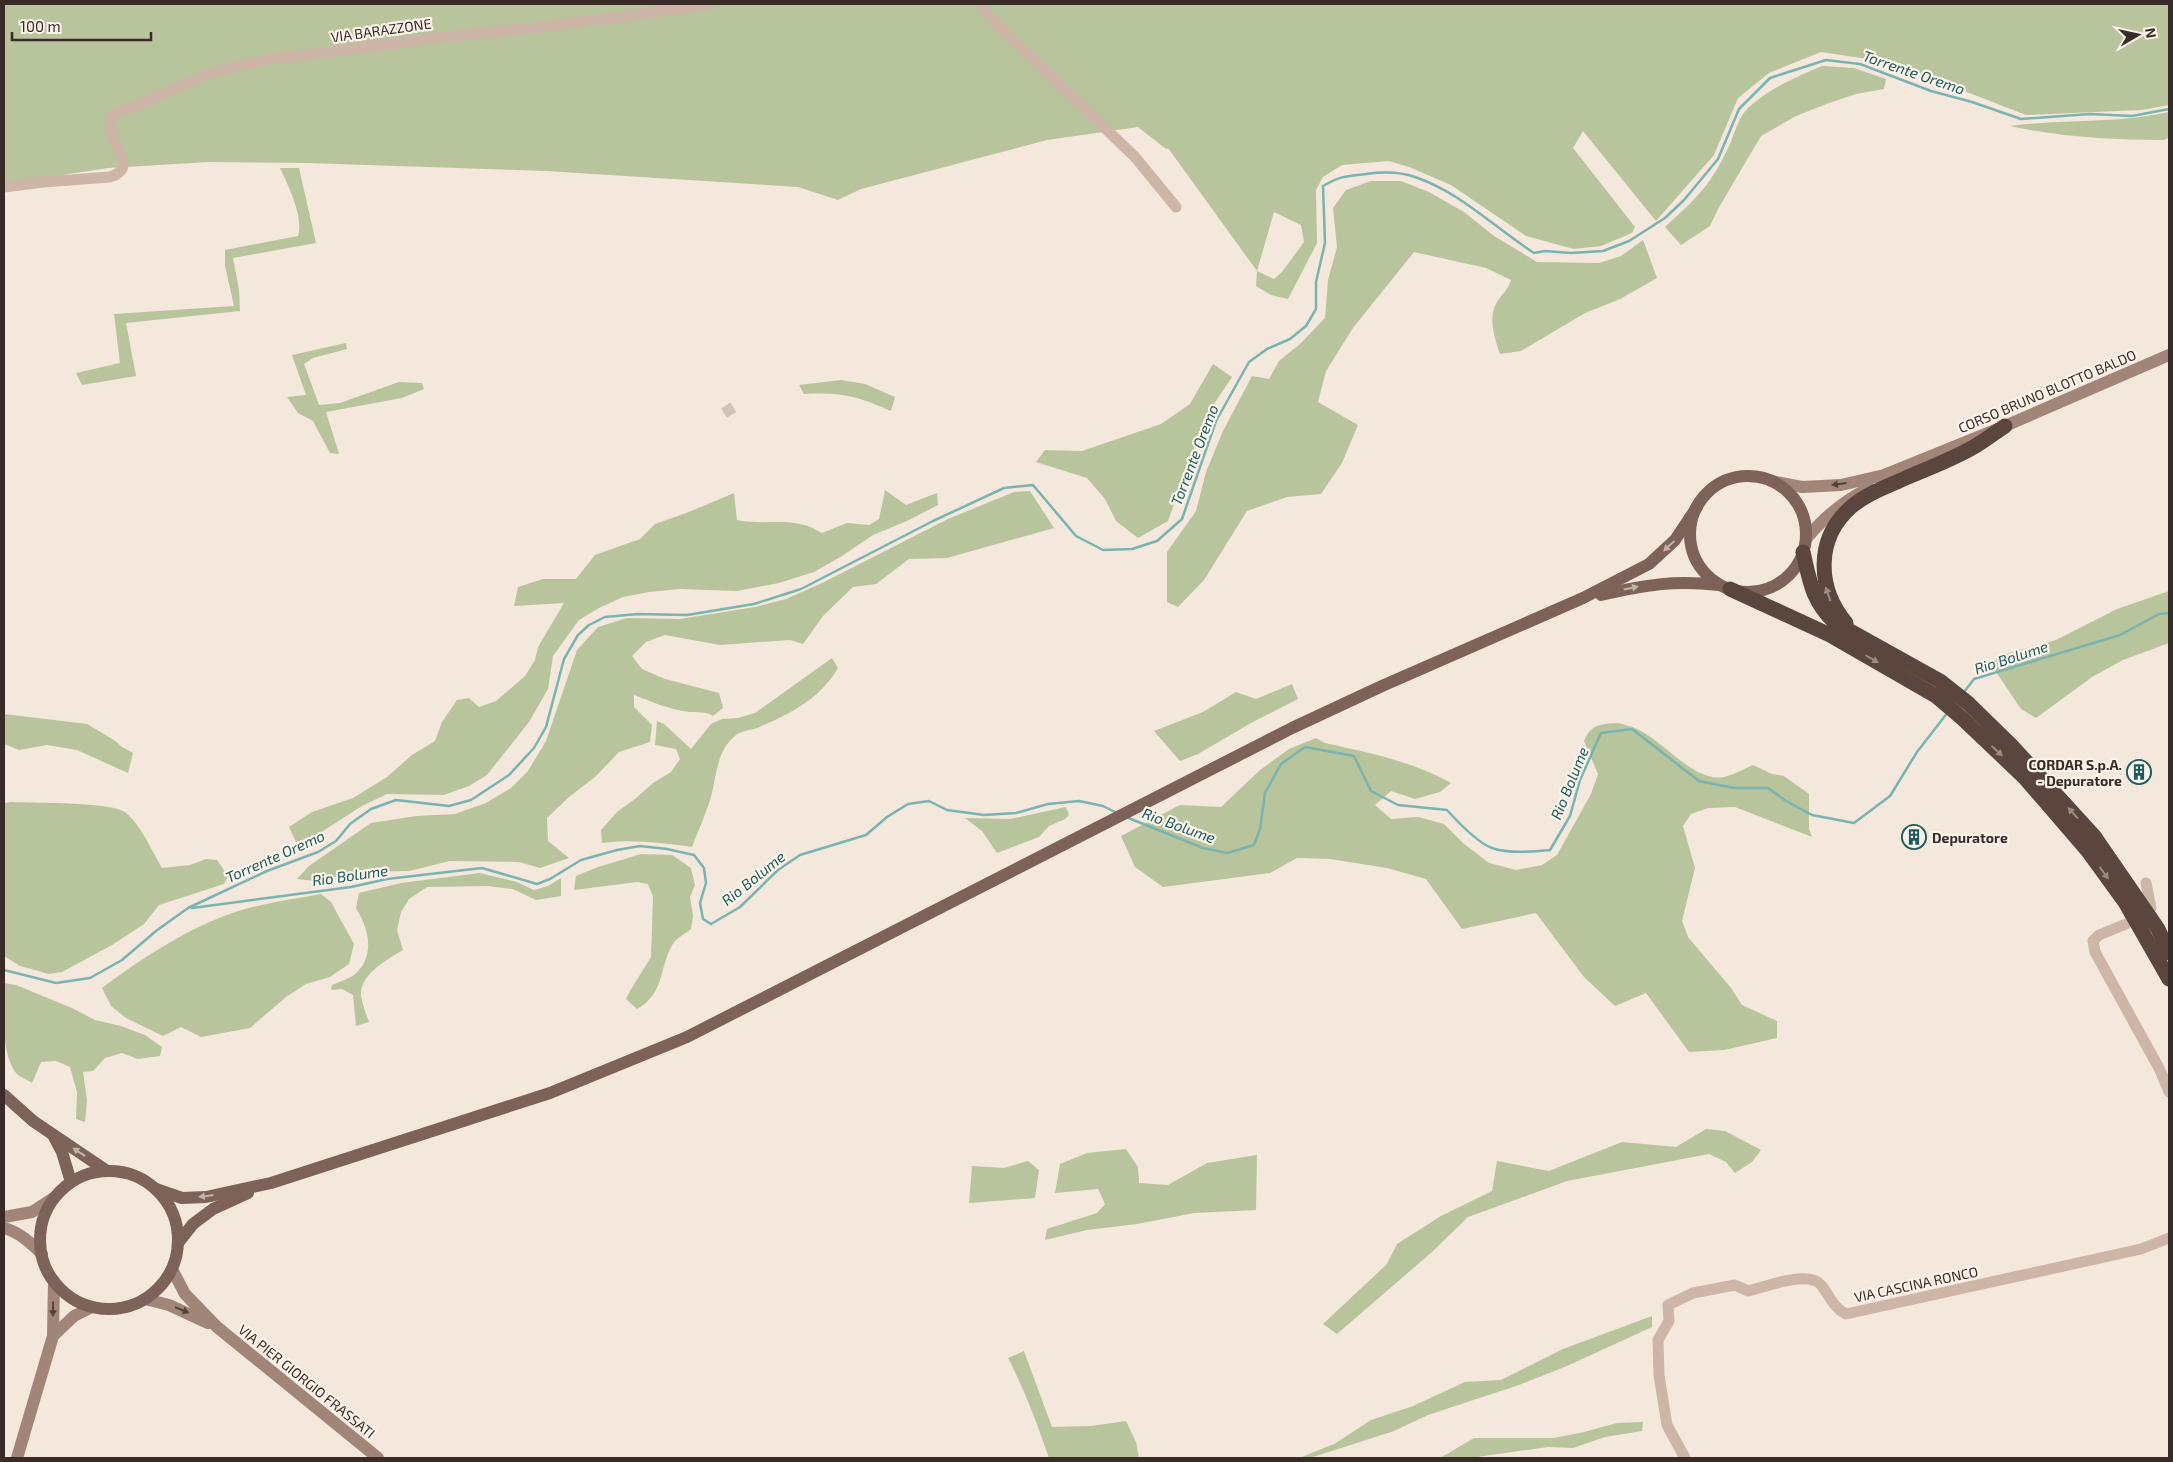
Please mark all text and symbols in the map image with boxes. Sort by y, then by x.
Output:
scale bar [12,10,151,42]
north arrow [2113,10,2163,60]
street label: VIA BARAZZONE [330,15,432,45]
text: 100 m [20,17,61,35]
text: N [2142,27,2161,39]
water label: Torrente Oremo [1861,46,1967,98]
street label: CORSO BRUNO BLOTTO BALDO [1955,346,2139,436]
water label: Torrente Oremo [1167,402,1221,508]
one-way arrow [1831,480,1847,488]
one-way arrow [1663,540,1675,552]
one-way arrow [1624,584,1640,592]
one-way arrow [1824,586,1831,601]
water label: Rio Bolume [1972,637,2050,677]
one-way arrow [1865,655,1879,664]
water label: Rio Bolume [1546,744,1592,822]
one-way arrow [1991,745,2003,757]
place label: CORDAR S.p.A. - Depuratore [2029,756,2122,789]
building icon: CORDAR S.p.A. - Depuratore [2126,759,2152,785]
water label: Rio Bolume [1140,803,1218,847]
one-way arrow [2067,807,2079,819]
building icon: Depuratore [1901,824,1927,850]
water label: Torrente Oremo [223,826,327,886]
place label: Depuratore [1932,829,2008,846]
water label: Rio Bolume [718,847,788,909]
water label: Rio Bolume [311,861,389,889]
one-way arrow [2099,866,2109,880]
one-way arrow [72,1147,86,1157]
one-way arrow [198,1192,214,1200]
street label: VIA CASCINA RONCO [1852,1263,1980,1305]
one-way arrow [49,1301,57,1317]
one-way arrow [175,1307,189,1315]
street label: VIA PIER GIORGIO FRASSATI [235,1321,379,1441]

